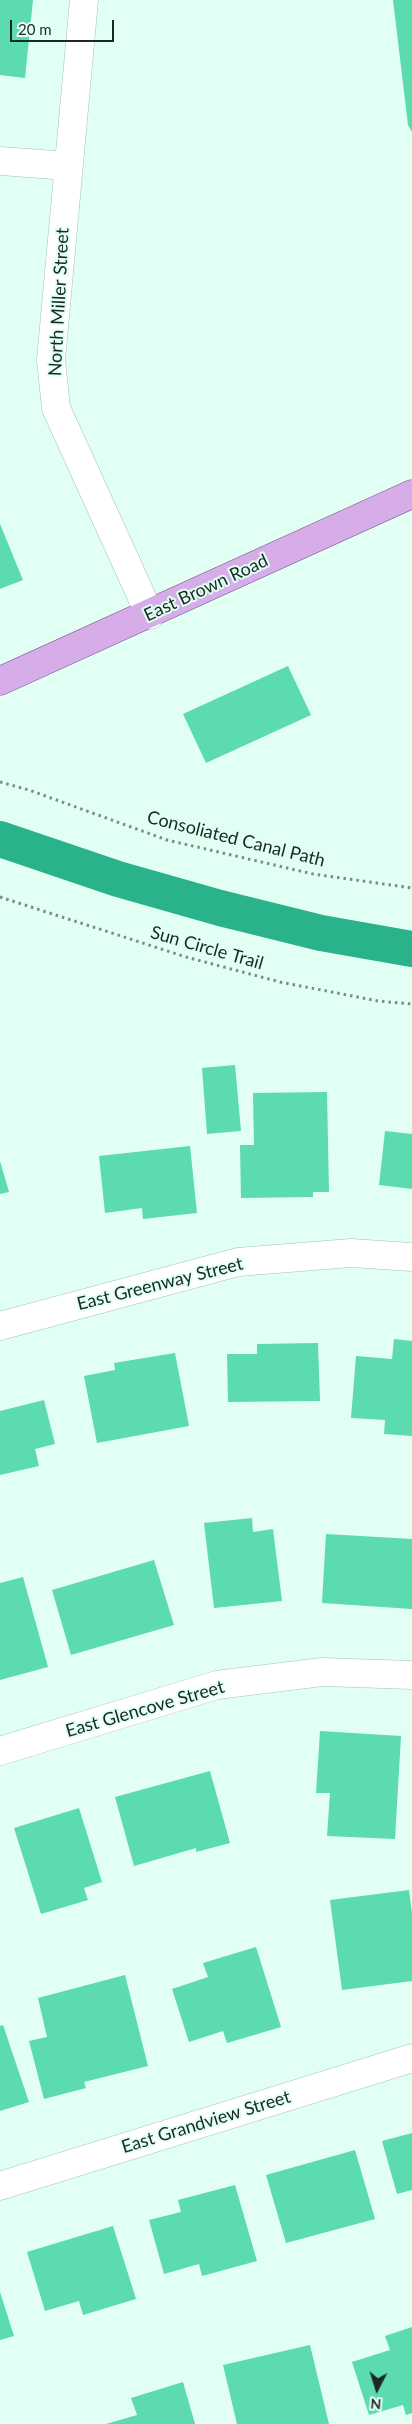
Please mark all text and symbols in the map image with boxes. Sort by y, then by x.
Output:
scale bar [12,10,116,42]
text: 20 m [18,20,52,38]
street label: North Miller Street [44,227,74,377]
street label: East Brown Road [140,550,272,626]
street label: Consoliated Canal Path [145,806,327,872]
street label: Sun Circle Trail [148,922,266,974]
street label: East Greenway Street [75,1253,245,1315]
street label: East Glencove Street [63,1676,227,1742]
street label: East Grandview Street [119,2086,293,2158]
north arrow [352,2364,402,2414]
text: N [370,2396,382,2413]

